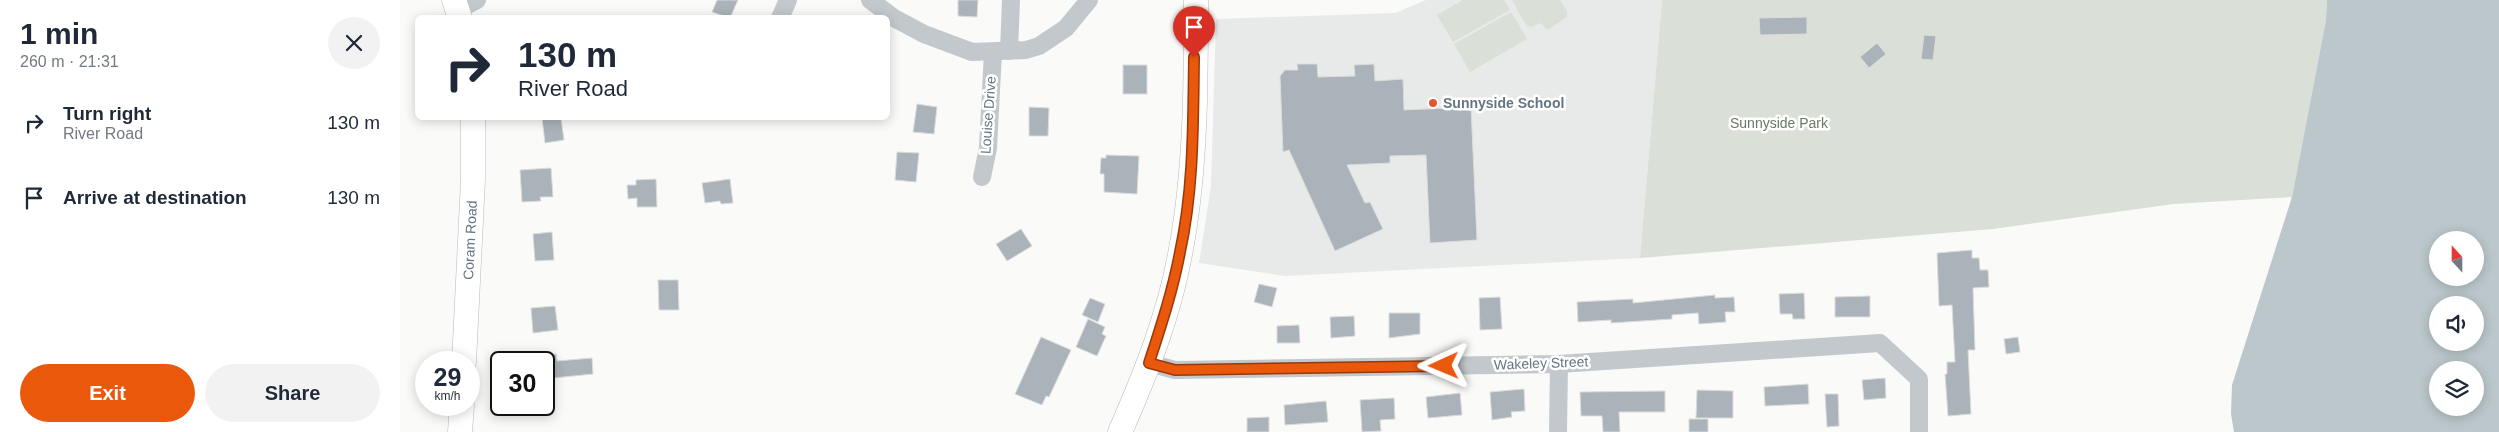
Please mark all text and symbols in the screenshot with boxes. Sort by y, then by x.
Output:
pin [1173,6,1215,57]
icon: arrive [1180,13,1208,41]
text: 1 min [20,17,98,50]
button: close [328,17,380,69]
icon: right [435,35,500,100]
text: 130 m [518,35,617,74]
text: 260 m · 21:31 [20,53,119,70]
street label: Louise Drive [977,75,999,154]
text: River Road [518,76,628,101]
place label: Sunnyside School [1443,95,1564,111]
marker: Sunnyside School [1427,97,1439,109]
text: Turn right [63,103,151,124]
icon: right [20,109,48,137]
text: 130 m [327,112,380,133]
park label: Sunnyside Park [1730,115,1829,131]
text: River Road [63,125,143,142]
icon: arrive [20,184,48,212]
text: Arrive at destination [63,187,247,208]
text: 130 m [327,187,380,208]
street label: Coram Road [460,200,480,280]
north arrow [2429,231,2484,286]
map controls [2429,231,2484,416]
button: sound [2429,296,2484,351]
position arrow [1417,339,1469,391]
speed limit sign: 30 [490,351,555,416]
street label: Wakeley Street [1494,353,1589,373]
button: layers [2429,361,2484,416]
text: 29 [434,363,461,391]
button: Exit [20,364,195,422]
button: Share [205,364,380,422]
text: km/h [434,389,461,403]

